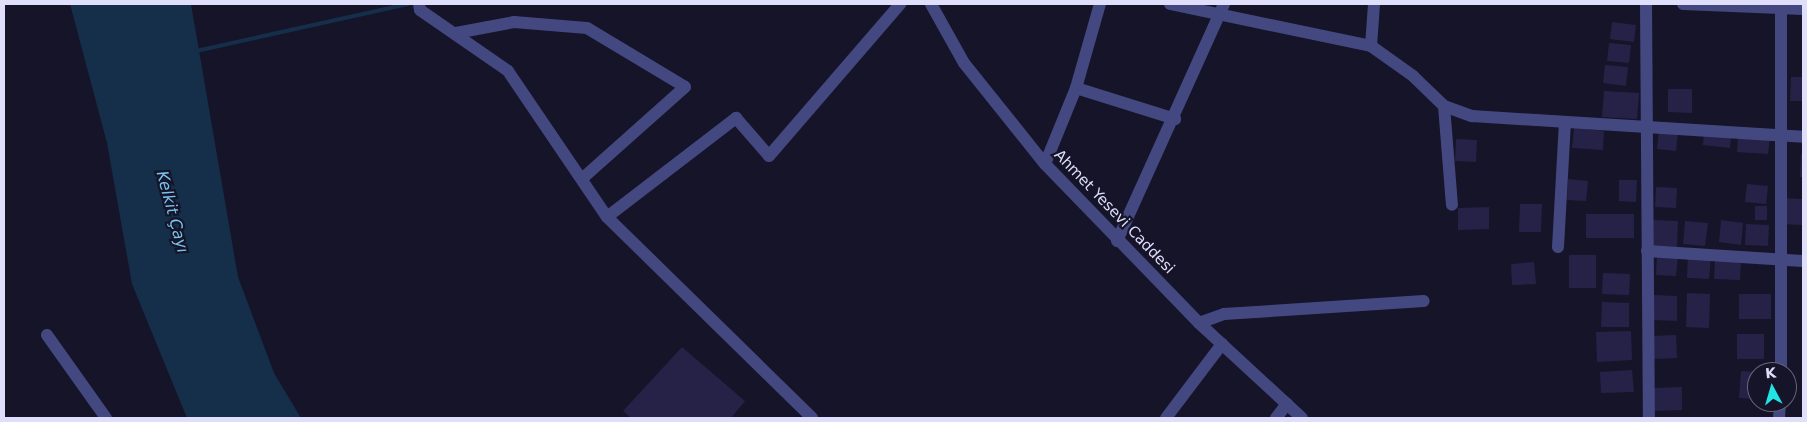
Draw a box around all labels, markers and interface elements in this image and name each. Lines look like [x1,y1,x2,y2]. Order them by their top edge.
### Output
street label: Ahmet Yesevi Caddesi [1050,146,1178,278]
water label: Kelkit Çayı [152,169,192,255]
north arrow [1747,362,1797,412]
text: K [1764,365,1777,382]

